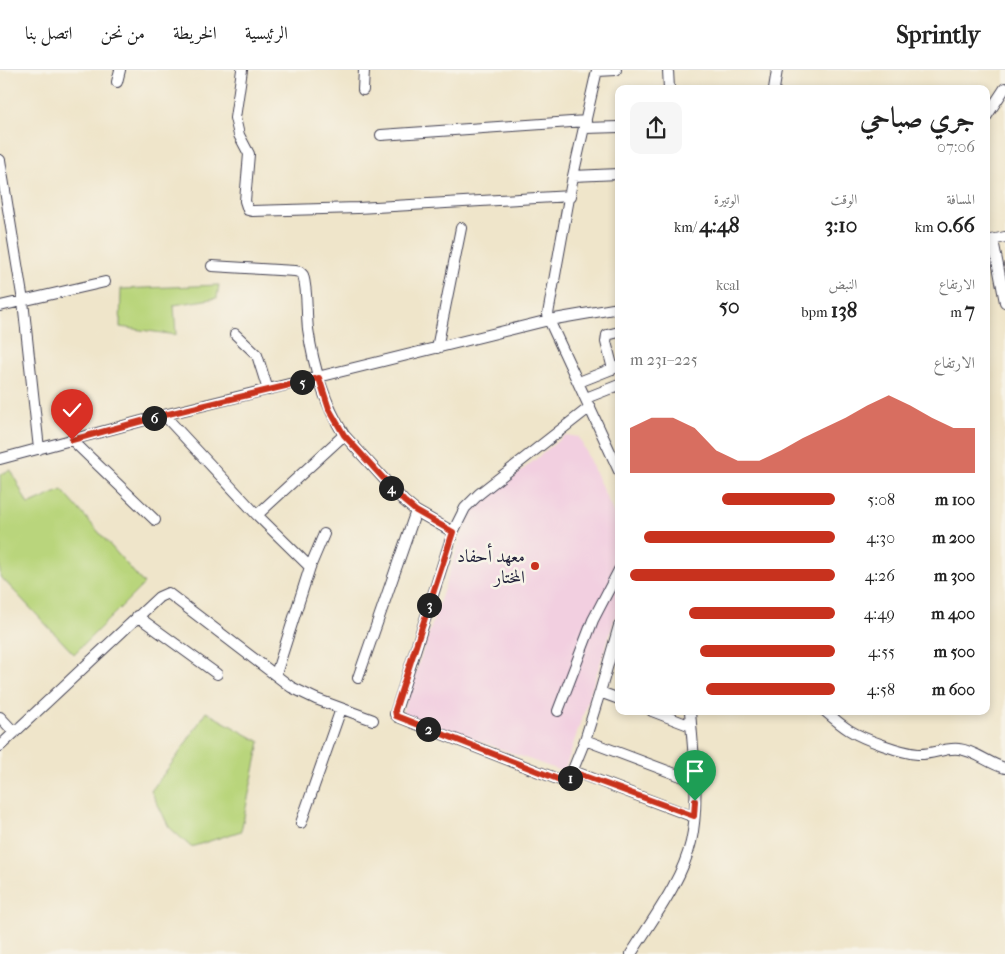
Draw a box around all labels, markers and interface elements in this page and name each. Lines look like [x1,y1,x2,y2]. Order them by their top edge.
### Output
text: Sprintly [896,21,980,49]
text: اتصل بنا [25,23,72,44]
text: من نحن [100,23,145,44]
text: الخريطة [173,23,217,44]
text: الرئيسية [245,23,288,44]
text: جري صباحي [860,101,975,134]
button: share [630,102,682,154]
text: 07:06 [937,137,975,156]
text: الوتيرة [714,191,740,208]
text: الوقت [831,191,857,208]
text: المسافة [946,191,975,208]
text: 4:48 [699,213,740,237]
text: 3:10 [825,213,857,237]
text: 0.66 [937,213,975,237]
text: /km [674,219,699,236]
text: km [915,219,937,236]
text: النبض [828,276,857,293]
text: الارتفاع [939,276,975,293]
text: kcal [716,277,740,294]
text: 50 [719,294,740,318]
text: 138 [831,298,857,322]
text: 7 [965,298,975,322]
text: bpm [801,304,831,321]
text: m [950,304,965,321]
text: 225–231 m [630,350,698,369]
text: الارتفاع [933,353,975,372]
pin: 5 [290,370,314,394]
text: 5 [299,374,306,391]
pin [51,389,93,440]
icon: check [58,396,86,424]
pin: 6 [142,406,166,430]
text: 6 [151,410,158,427]
pin: 4 [378,476,404,500]
text: 4 [387,480,396,497]
text: 5:08 [867,490,895,509]
text: 100 m [935,490,975,509]
text: 4:30 [866,528,895,547]
text: 200 m [932,528,975,547]
place label: معهد أحفاد المختار [457,543,525,588]
marker: معهد أحفاد المختار [529,560,541,572]
text: 4:26 [865,566,895,585]
text: 300 m [934,566,975,585]
pin: 3 [416,592,442,618]
text: 3 [427,597,432,614]
text: 4:49 [864,604,895,623]
text: 400 m [931,604,975,623]
text: 4:55 [868,642,895,661]
text: 500 m [934,642,975,661]
text: 4:58 [867,680,895,699]
text: 600 m [932,680,975,699]
pin: 2 [416,716,440,742]
text: 2 [425,721,432,738]
pin [674,750,716,801]
icon: arrive [681,757,709,785]
pin: 1 [558,766,582,790]
text: 1 [568,770,573,787]

